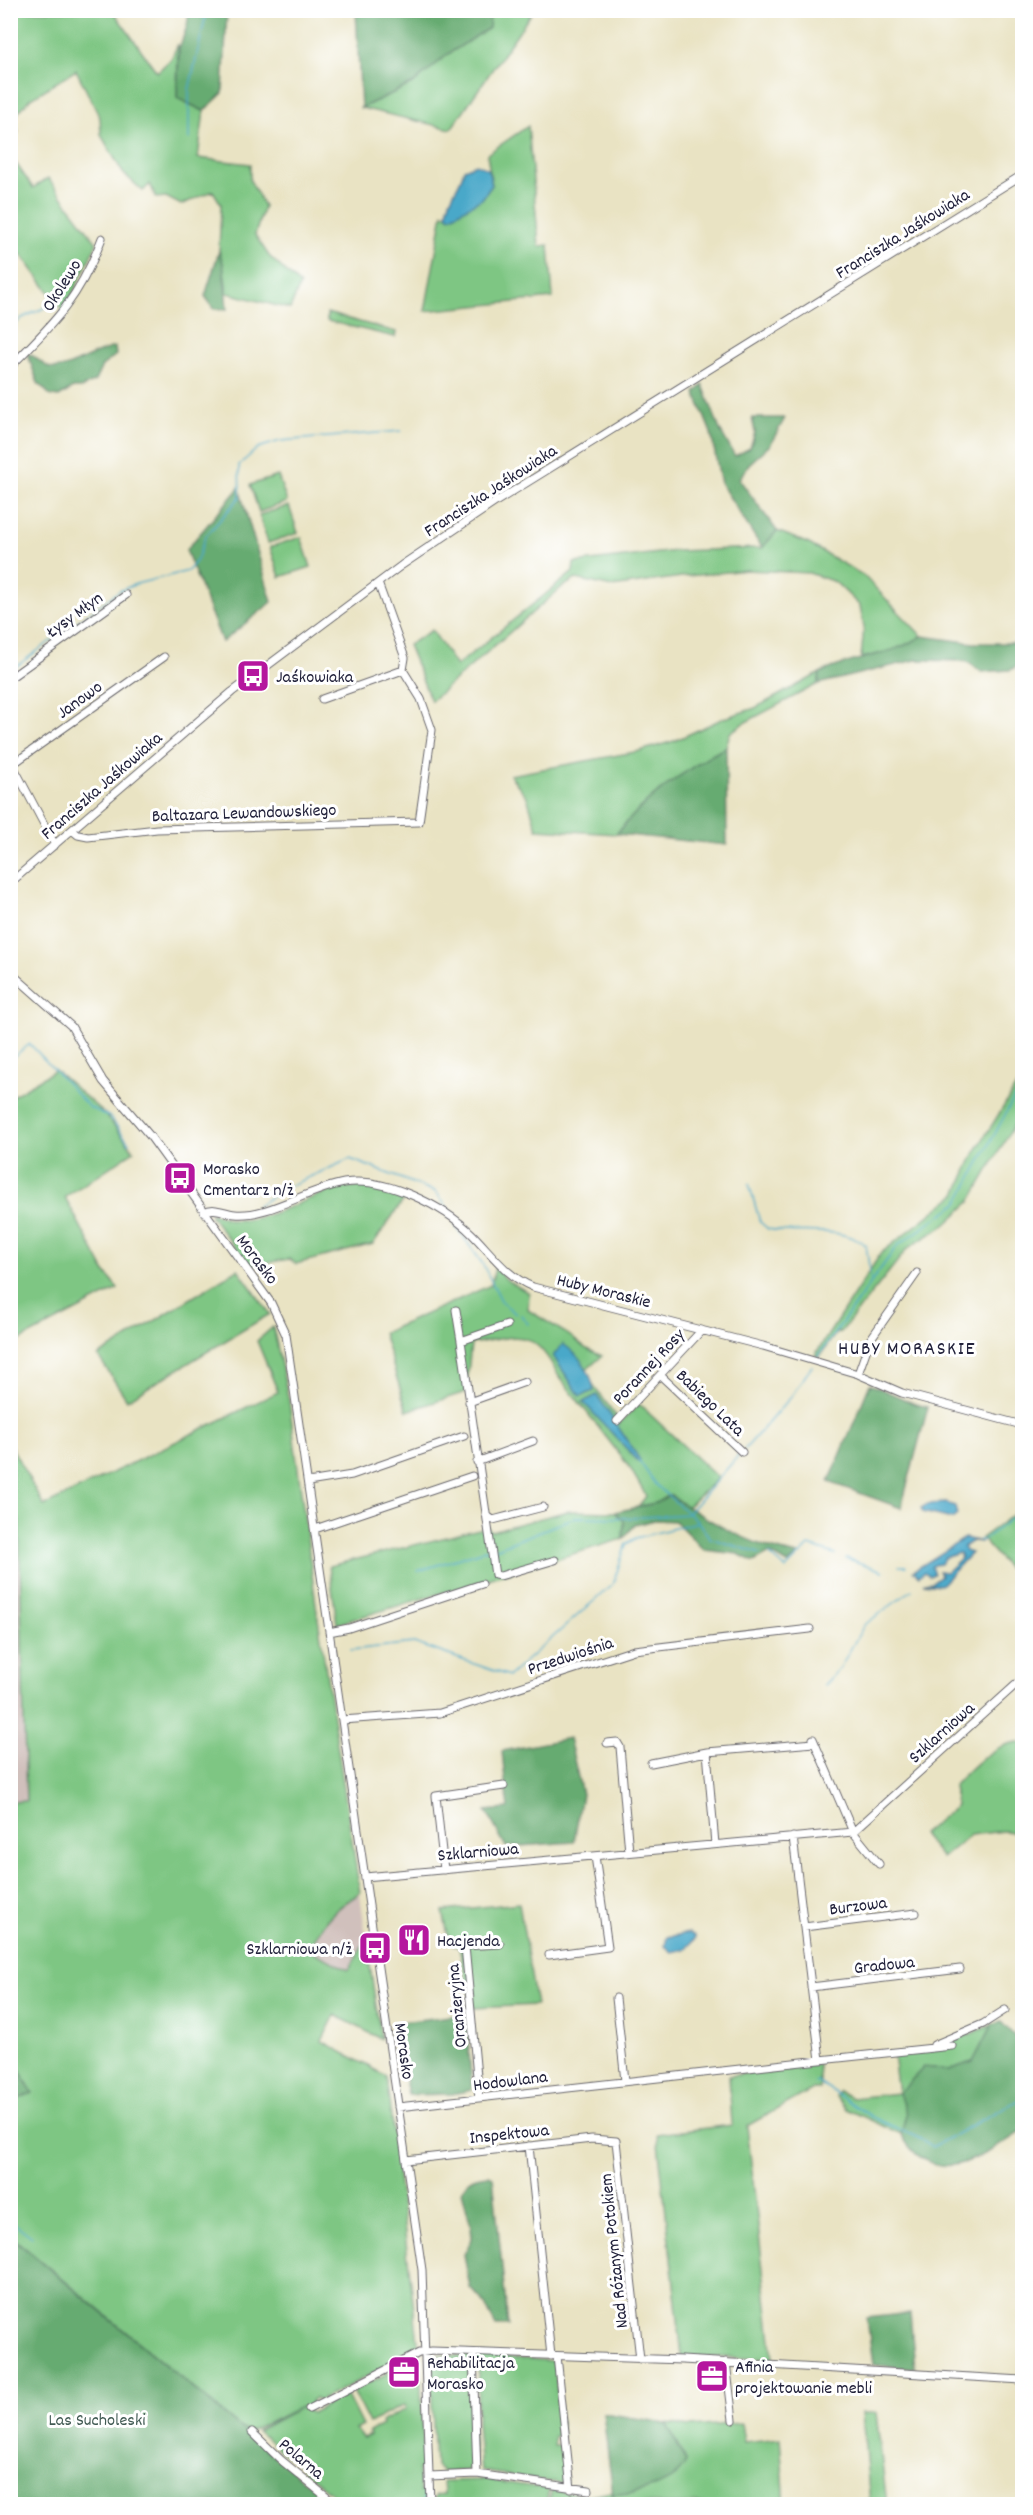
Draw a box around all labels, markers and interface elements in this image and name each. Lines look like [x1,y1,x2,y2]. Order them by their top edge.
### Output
street label: Franciszka Jaśkowiaka [832,184,976,286]
street label: Okolewo [37,255,89,317]
street label: Franciszka Jaśkowiaka [420,439,563,544]
street label: Łysy Młyn [41,587,109,646]
bus stop icon: Jaśkowiaka [235,658,271,694]
place label: Jaśkowiaka [276,666,354,691]
street label: Janowo [53,676,108,726]
street label: Franciszka Jaśkowiaka [36,727,169,847]
street label: Baltazara Lewandowskiego [151,799,337,830]
place label: Morasko Cmentarz n/ż [203,1158,294,1204]
bus stop icon: Morasko Cmentarz n/ż [162,1160,198,1196]
street label: Morasko [229,1230,283,1291]
street label: Huby Moraskie [554,1269,653,1316]
street label: Porannej Rosy [608,1323,692,1411]
district label: HUBY MORASKIE [838,1336,976,1364]
street label: Babiego Lata [669,1365,750,1443]
street label: Przedwiośnia [525,1632,617,1683]
street label: Szklarniowa [904,1697,982,1770]
street label: Szklarniowa [437,1837,520,1869]
street label: Burzowa [828,1891,889,1923]
restaurant icon: Hacjenda [396,1922,432,1958]
bus stop icon: Szklarniowa n/ż [357,1930,393,1966]
place label: Hacjenda [437,1930,500,1955]
place label: Szklarniowa n/ż [246,1938,352,1963]
street label: Gradowa [853,1951,916,1982]
street label: Oranżeryjna [442,1962,475,2049]
street label: Morasko [386,2022,419,2081]
street label: Hodowlana [472,2065,549,2099]
street label: Inspektowa [468,2119,551,2152]
street label: Nad Różanym Potokiem [595,2172,636,2330]
place label: Rehabilitacja Morasko [427,2352,515,2398]
office icon: Rehabilitacja Morasko [386,2354,422,2390]
place label: Afinia projektowanie mebli [735,2356,872,2402]
office icon: Afinia projektowanie mebli [694,2358,730,2394]
park label: Las Sucholeski [48,2409,146,2434]
street label: Polarna [272,2434,329,2487]

